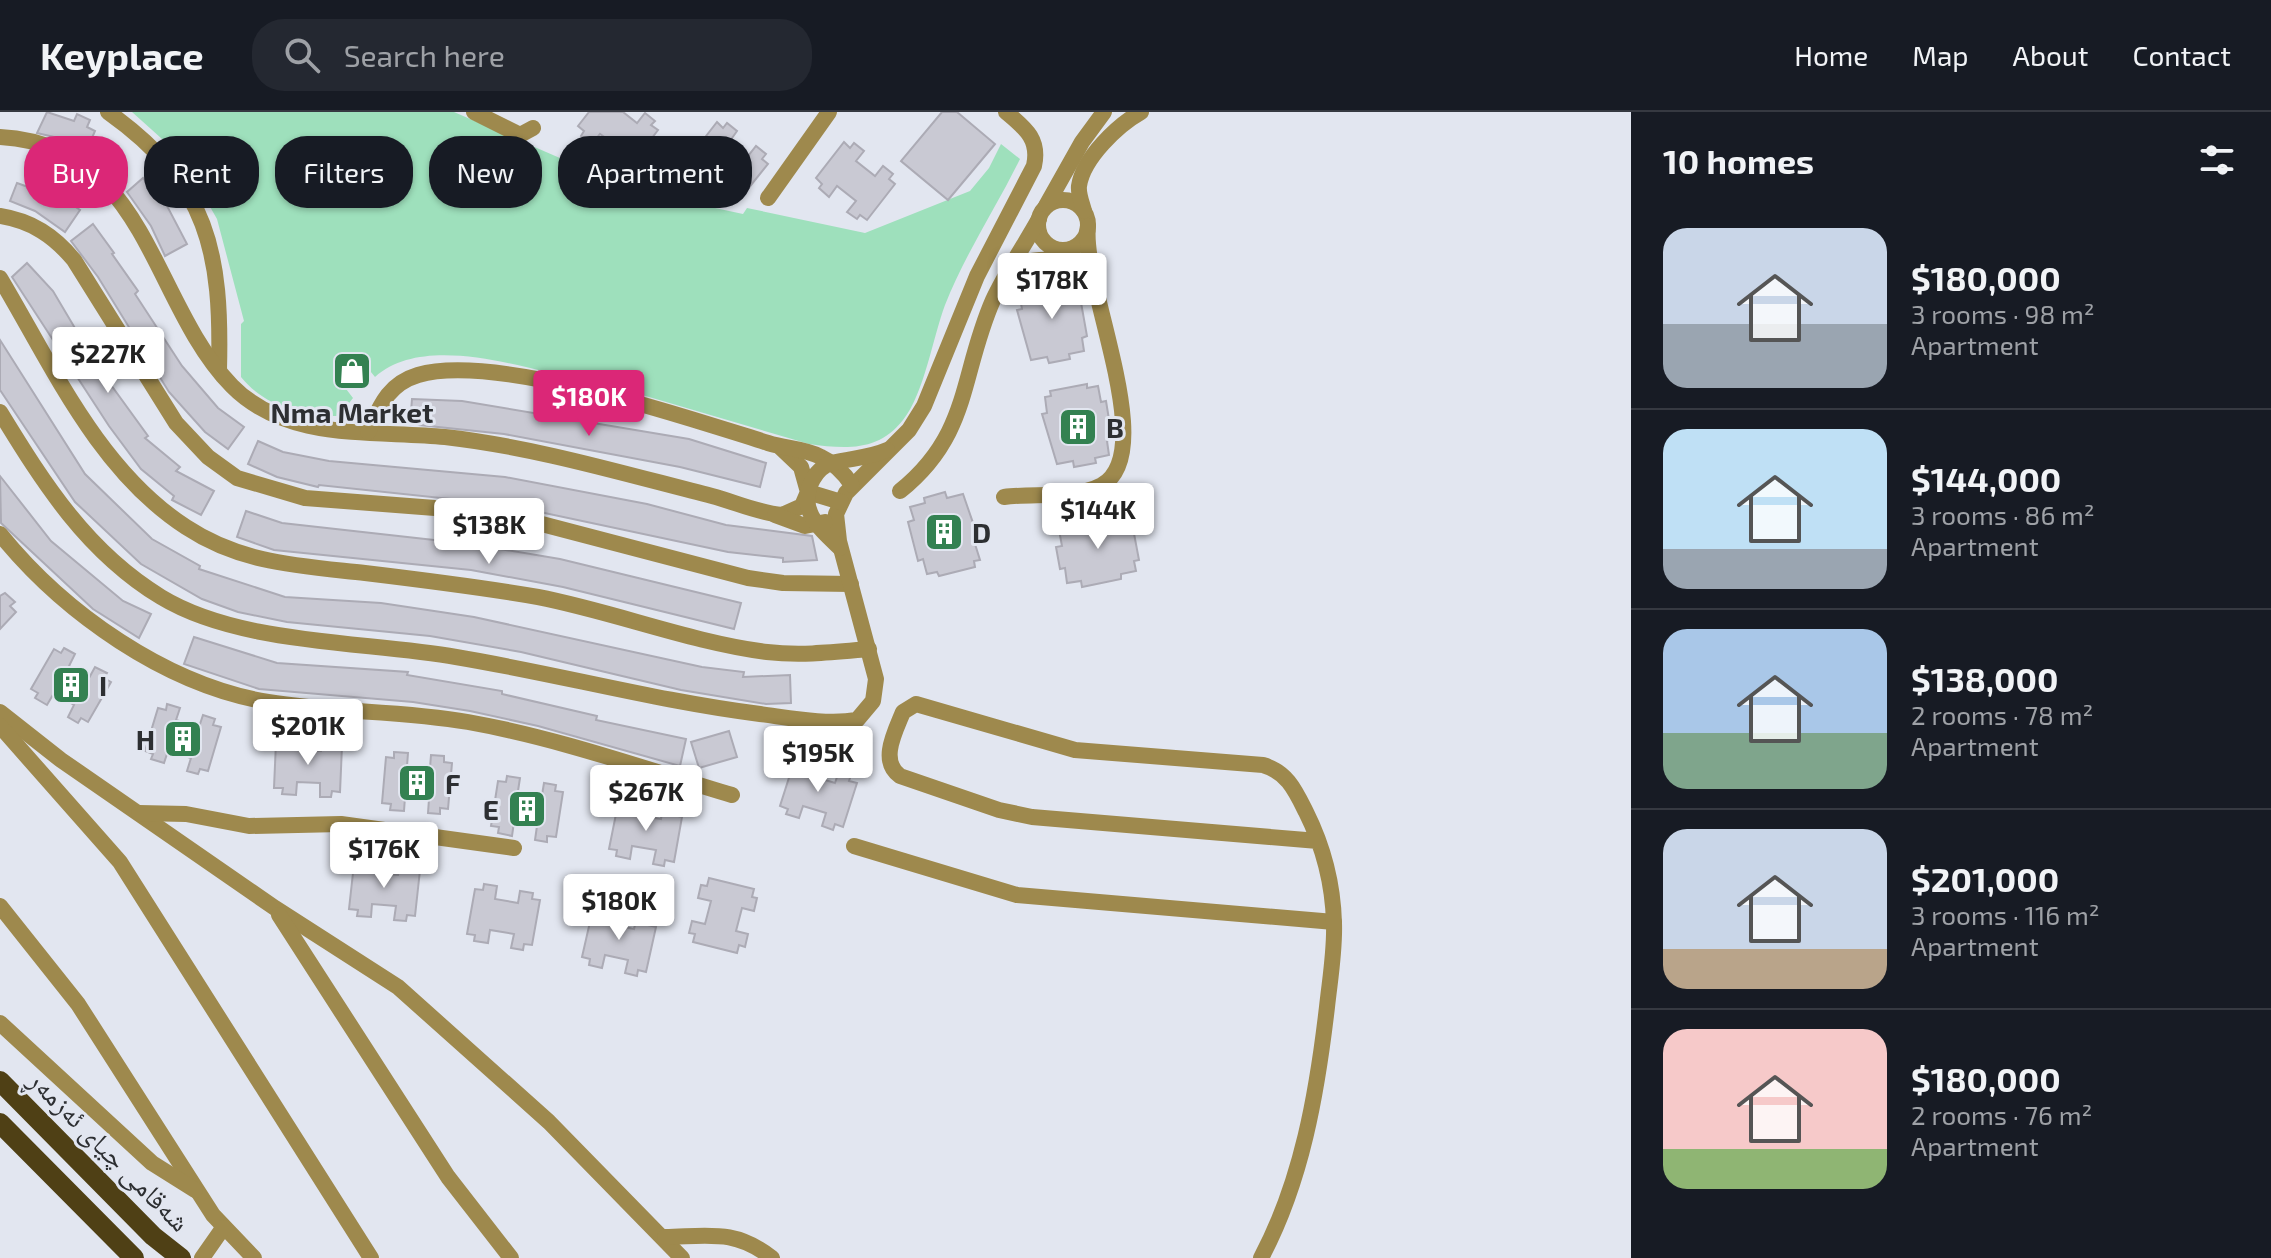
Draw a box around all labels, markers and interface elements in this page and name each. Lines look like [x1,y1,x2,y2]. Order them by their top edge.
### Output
search box [252,19,812,91]
text: Keyplace [40,32,204,78]
icon: search [280,33,324,77]
text: Search here [344,37,505,73]
text: Home [1794,38,1868,72]
text: Map [1912,38,1969,72]
text: About [2013,38,2088,72]
text: Contact [2132,38,2231,72]
chip: Buy [24,136,128,208]
chip: Rent [144,136,259,208]
chip: Filters [275,136,413,208]
chip: New [429,136,542,208]
chip: Apartment [558,136,752,208]
icon: filters [2195,138,2239,182]
text: 10 homes [1663,140,1814,181]
pin: $178K [996,253,1108,321]
text: $180,000 [1911,257,2061,298]
icon: home [1727,260,1823,356]
text: $178K [1016,263,1088,294]
text: 3 rooms · 98 m² [1911,298,2095,329]
pin: $227K [52,327,164,395]
text: Apartment [1911,329,2039,360]
text: $227K [70,337,146,368]
shop icon: Nma Market [331,350,373,392]
pin: $180K [533,370,645,438]
text: $180K [551,380,627,411]
place label: Nma Market [271,395,433,429]
building icon: B [1057,406,1099,448]
place label: B [1106,410,1124,444]
text: $144,000 [1911,458,2061,499]
icon: home [1727,461,1823,557]
pin: $144K [1042,483,1154,551]
text: $144K [1060,493,1136,524]
pin: $138K [433,498,545,566]
text: 3 rooms · 86 m² [1911,499,2095,530]
text: $138K [452,508,526,539]
building icon: D [923,511,965,553]
place label: D [972,515,991,549]
text: Apartment [1911,530,2039,561]
text: $138,000 [1911,658,2058,699]
icon: home [1727,661,1823,757]
building icon: I [50,664,92,706]
place label: I [99,668,107,702]
pin: $201K [252,699,364,767]
text: 2 rooms · 78 m² [1911,699,2093,730]
text: $201K [271,709,345,740]
building icon: H [162,718,204,760]
place label: H [136,722,155,756]
pin: $195K [762,726,874,794]
text: Apartment [1911,730,2039,761]
text: $195K [782,736,854,767]
building icon: F [396,762,438,804]
pin: $267K [590,765,702,833]
place label: F [445,766,461,800]
text: $267K [608,775,684,806]
building icon: E [506,788,548,830]
place label: E [483,792,499,826]
pin: $176K [328,822,440,890]
text: $176K [348,832,420,863]
text: $201,000 [1911,858,2059,899]
icon: home [1727,861,1823,957]
pin: $180K [563,874,675,942]
text: $180K [581,884,657,915]
text: 3 rooms · 116 m² [1911,899,2100,930]
text: Apartment [1911,930,2039,961]
text: $180,000 [1911,1058,2061,1099]
icon: home [1727,1061,1823,1157]
street label: شەقامی چیای ئەزمەڕ [17,1062,198,1242]
text: 2 rooms · 76 m² [1911,1099,2092,1130]
text: Apartment [1911,1130,2039,1161]

